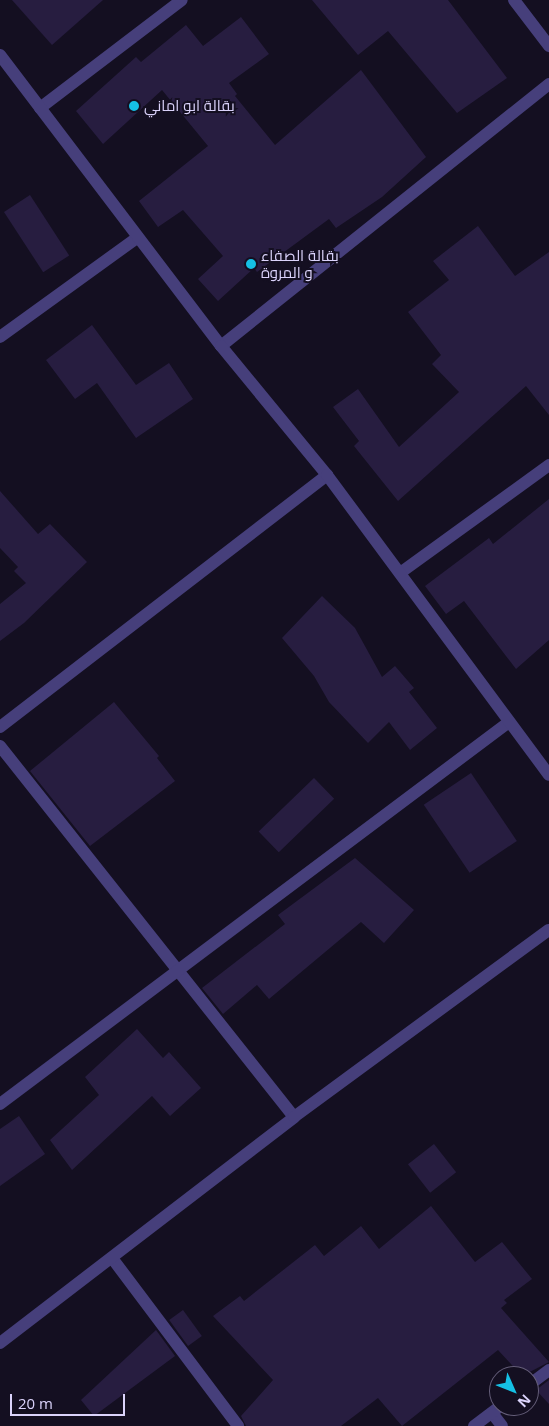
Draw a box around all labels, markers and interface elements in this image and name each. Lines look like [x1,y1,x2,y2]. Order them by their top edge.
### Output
place label: بقالة ابو اماني [144,97,235,115]
marker: بقالة ابو اماني [128,100,140,112]
place label: بقالة الصفاء و المروة [261,246,339,281]
marker: بقالة الصفاء و المروة [245,258,257,270]
north arrow [489,1366,539,1416]
scale bar [12,1384,128,1416]
text: N [514,1390,535,1412]
text: 20 m [18,1393,53,1413]

